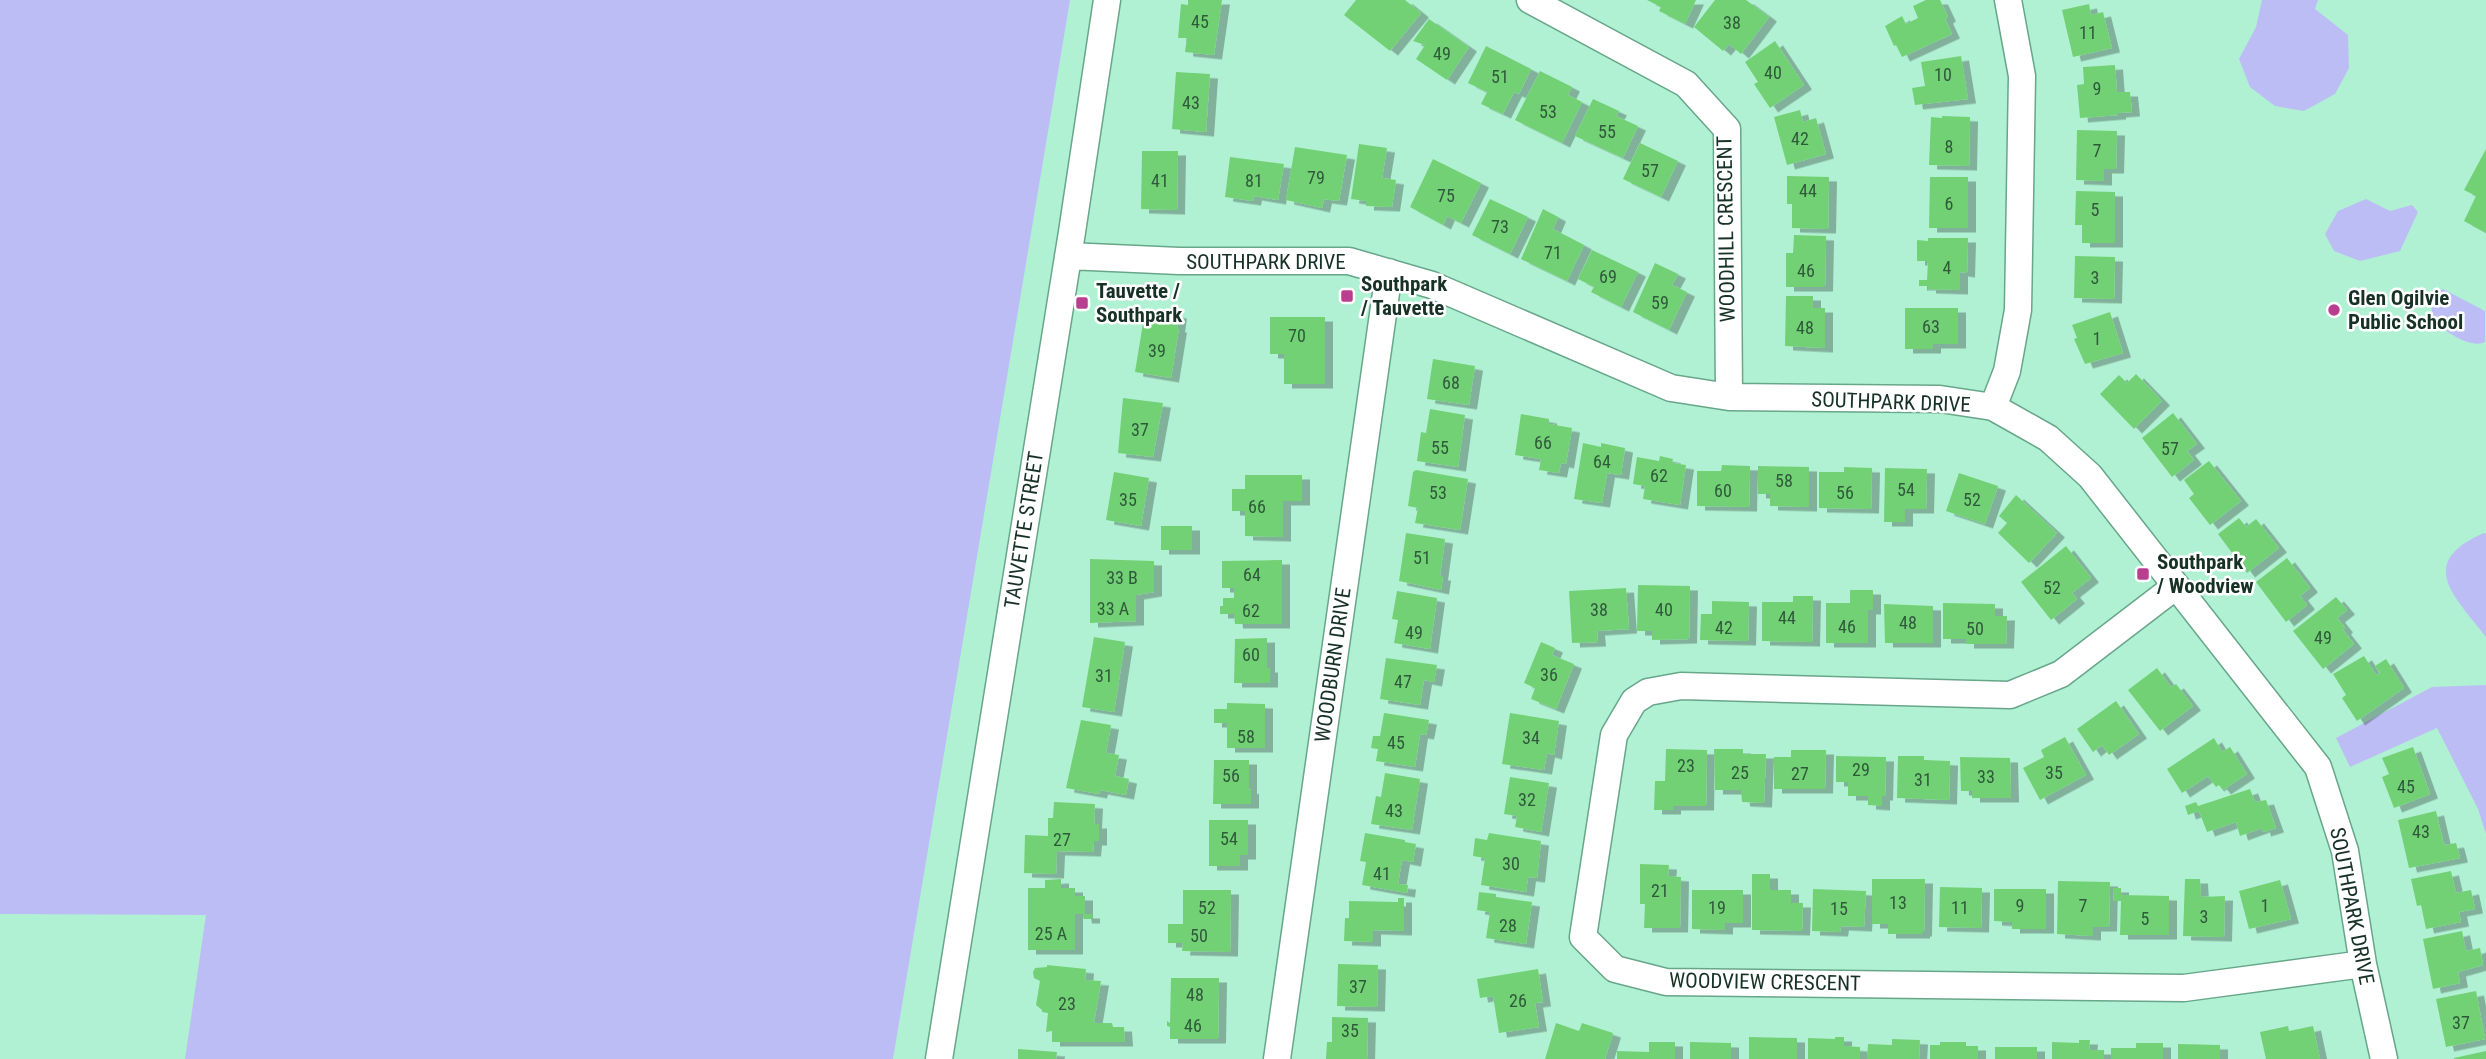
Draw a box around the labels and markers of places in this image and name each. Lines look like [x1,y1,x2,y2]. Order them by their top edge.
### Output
place label: Southpark / Tauvette [1360,272,1448,320]
place label: Tauvette / Southpark [1096,279,1183,327]
place label: Glen Ogilvie Public School [2348,286,2463,334]
marker: Southpark / Tauvette [1339,288,1355,304]
marker: Tauvette / Southpark [1074,295,1090,311]
marker: Glen Ogilvie Public School [2326,302,2342,318]
place label: Southpark / Woodview [2156,550,2254,598]
marker: Southpark / Woodview [2135,566,2151,582]

